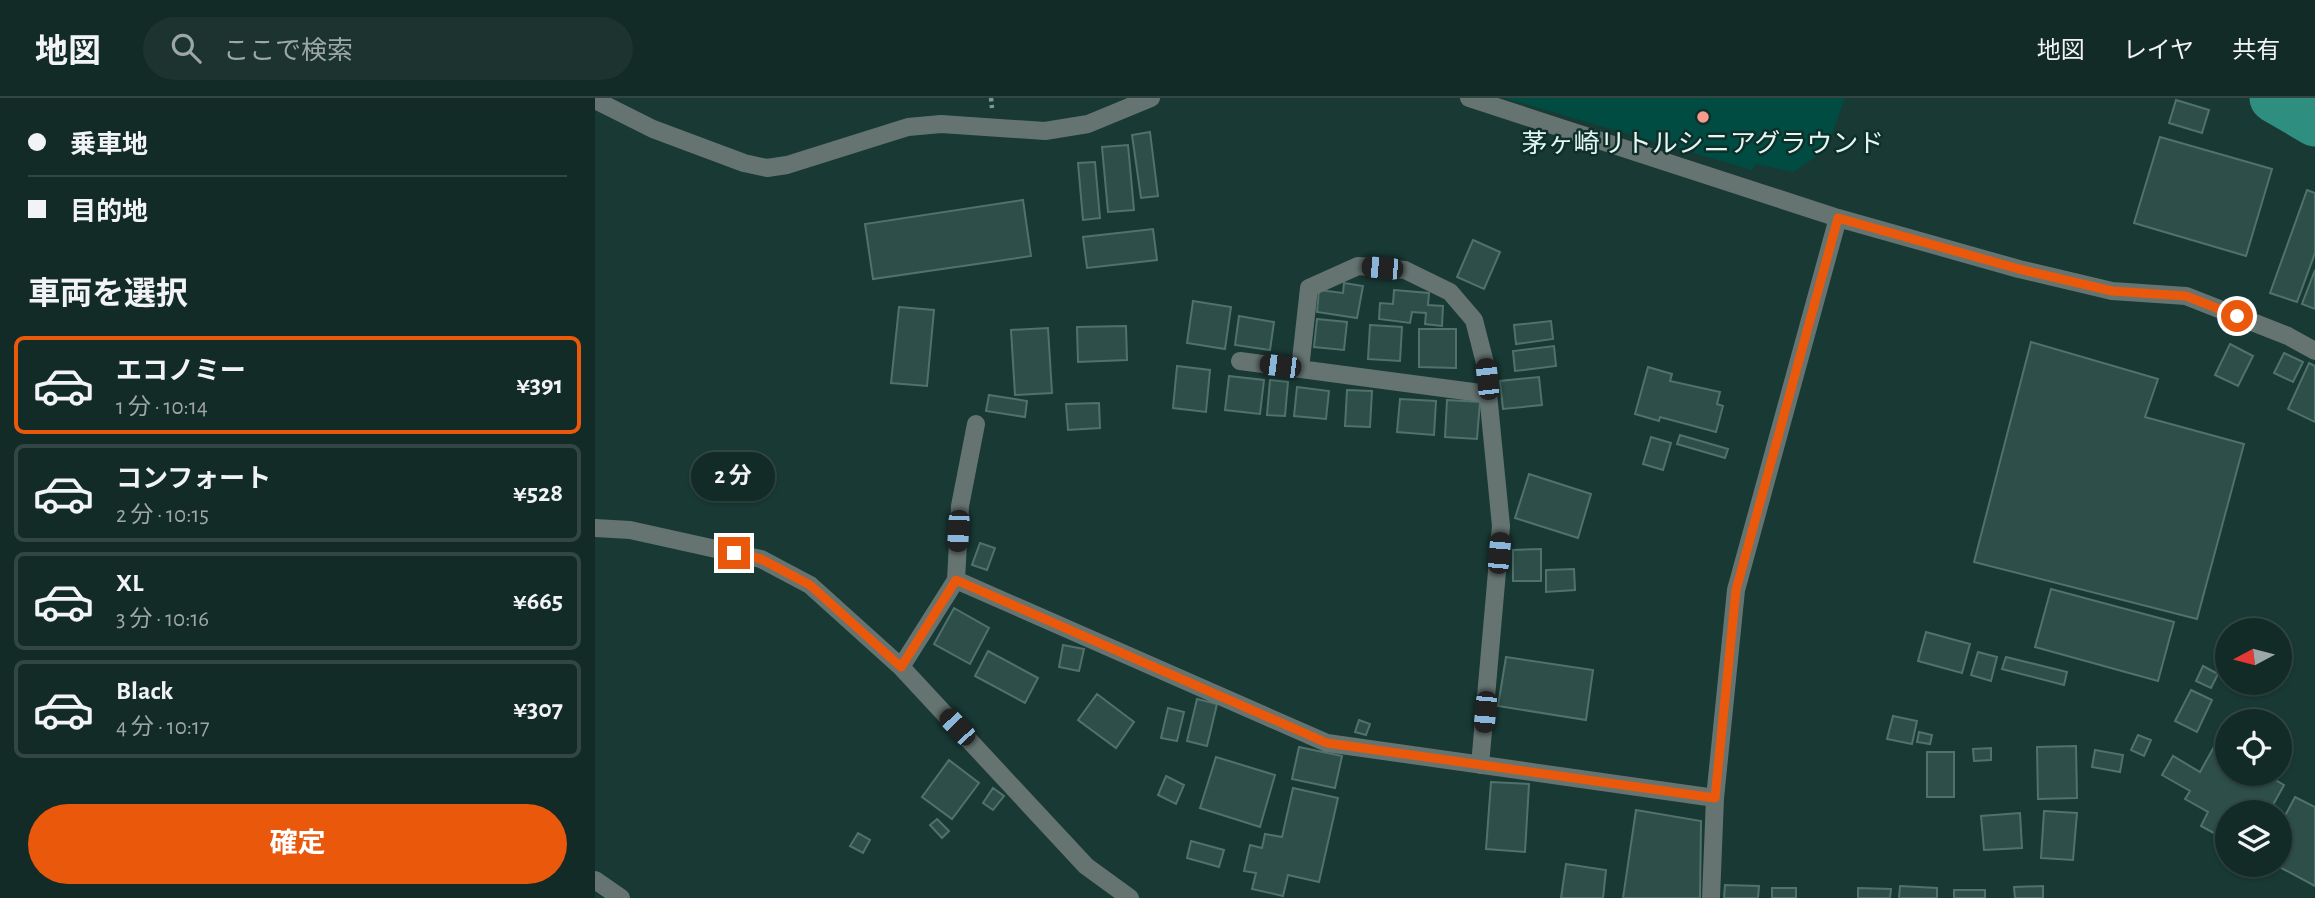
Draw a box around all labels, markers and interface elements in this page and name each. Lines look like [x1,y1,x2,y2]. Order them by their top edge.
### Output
search box [143,17,633,80]
icon: search [167,29,205,67]
text: 地図 [35,36,101,69]
text: ここで検索 [223,38,353,64]
text: 地図 [2037,39,2085,63]
text: レイヤ [2123,39,2194,63]
text: 共有 [2232,39,2280,63]
marker: 茅ヶ崎リトルシニアグラウンド [1695,109,1711,125]
place label: 茅ヶ崎リトルシニアグラウンド [1522,129,1884,157]
text: 乗車地 [70,132,148,158]
text: 目的地 [70,199,148,225]
car [1361,256,1404,280]
text: 車両を選択 [28,278,188,310]
route start [2221,300,2253,332]
car [1258,353,1303,379]
icon: car [32,354,95,417]
car [1475,357,1500,401]
text: エコノミー [116,358,246,384]
text: ¥391 [516,372,563,398]
text: 1 分 · 10:14 [116,396,208,419]
callout: 2 分 [692,452,776,500]
icon: car [32,462,95,525]
text: 2 分 [714,465,752,488]
text: コンフォート [116,466,271,492]
text: ¥528 [513,480,563,506]
text: 2 分 · 10:15 [116,504,209,527]
car [947,509,970,553]
car [1487,531,1512,575]
route end [718,537,750,569]
icon: car [32,570,95,633]
text: XL [116,570,143,596]
text: ¥665 [513,588,563,614]
text: 3 分 · 10:16 [116,608,209,631]
north arrow [2215,618,2293,695]
map controls [2215,618,2292,877]
icon: car [32,678,95,741]
text: Black [116,678,173,704]
car [1473,690,1498,734]
text: ¥307 [513,696,563,722]
car [935,704,980,750]
button: locate [2215,709,2292,786]
text: 4 分 · 10:17 [116,716,210,739]
button: layers [2215,800,2292,877]
button: 確定 [28,804,567,884]

